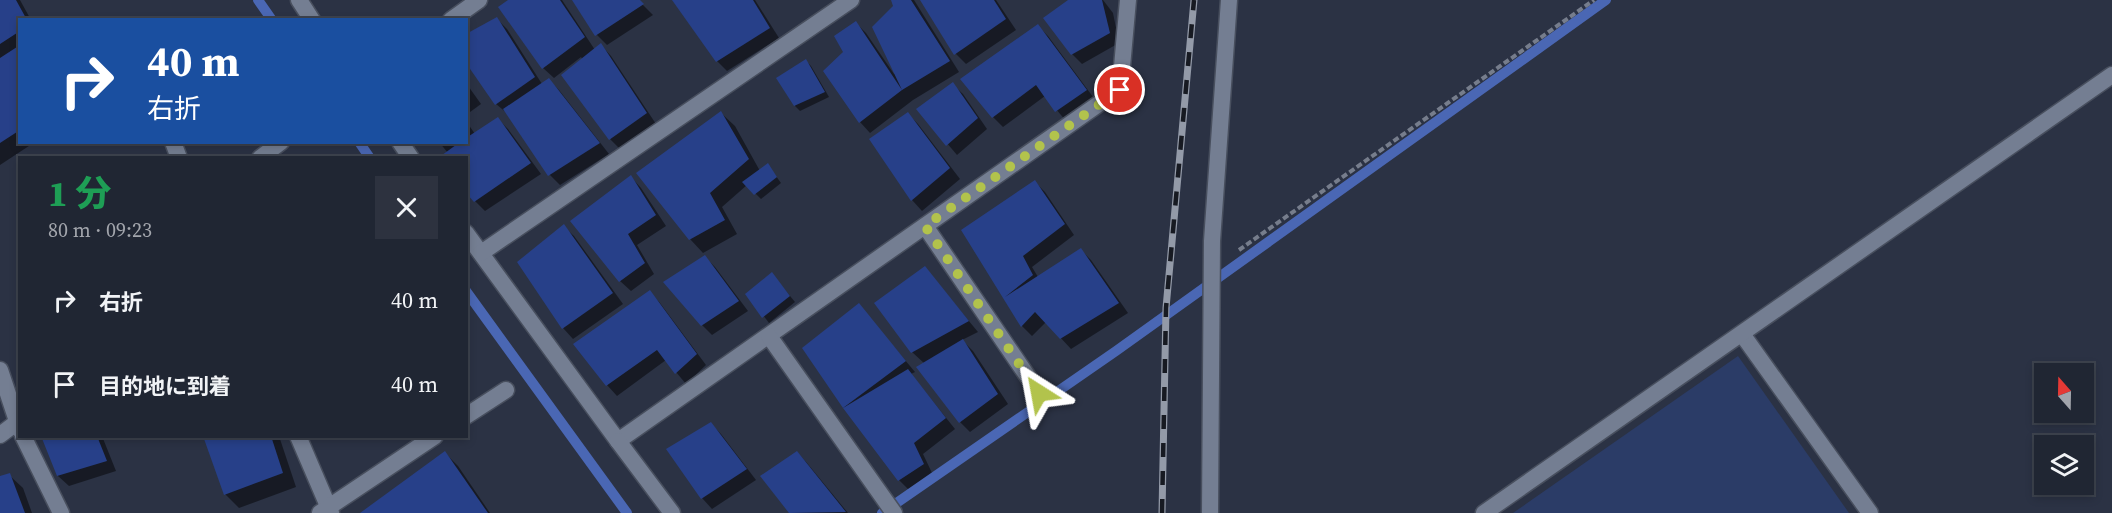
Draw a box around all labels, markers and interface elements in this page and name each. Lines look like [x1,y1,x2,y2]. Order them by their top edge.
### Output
text: 40 m [147,32,240,90]
icon: right [48,42,126,120]
pin [1094,64,1145,115]
icon: arrive [1103,73,1136,106]
text: 右折 [147,90,201,127]
text: 1 分 [48,169,111,218]
button: close [375,176,438,239]
text: 80 m · 09:23 [48,216,152,244]
icon: right [48,284,81,317]
text: 40 m [391,285,438,315]
text: 右折 [99,287,143,317]
position arrow [1007,361,1071,425]
north arrow [2034,363,2094,423]
map controls [2034,363,2094,495]
icon: arrive [48,368,81,401]
text: 40 m [391,369,438,399]
text: 目的地に到着 [99,371,231,401]
button: layers [2034,435,2094,495]

